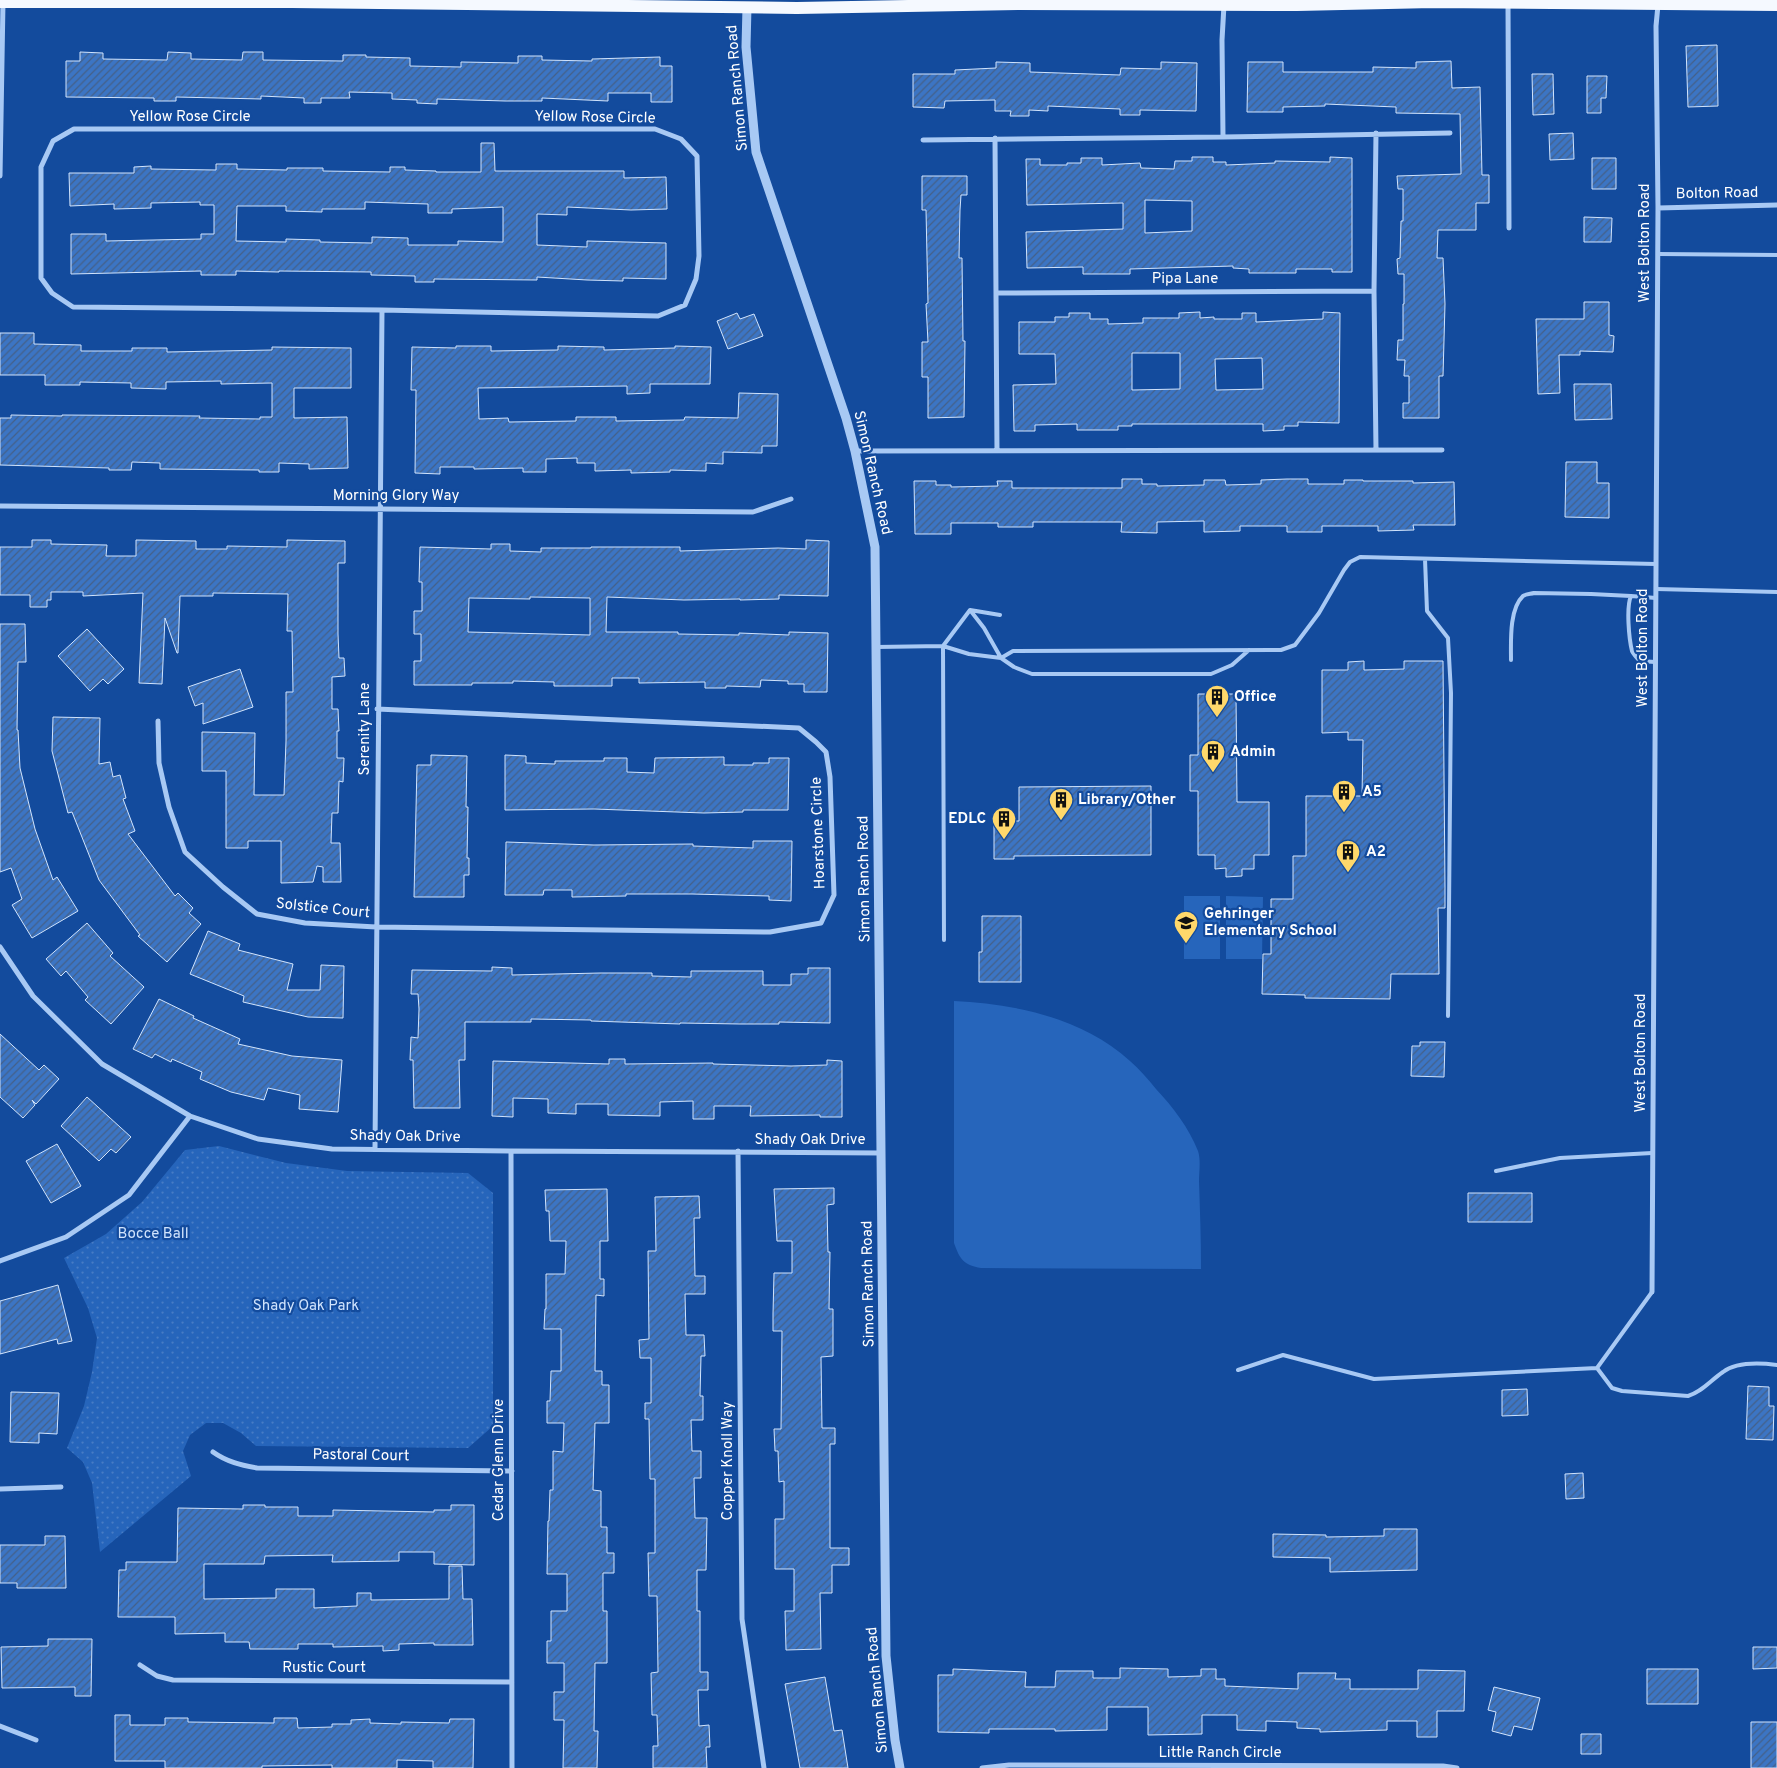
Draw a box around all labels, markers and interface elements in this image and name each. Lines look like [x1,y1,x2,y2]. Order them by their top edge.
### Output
street label: Simon Ranch Road [723,24,753,152]
street label: Yellow Rose Circle [534,107,656,129]
street label: Yellow Rose Circle [129,108,251,127]
street label: West Bolton Road [1636,183,1655,303]
street label: Bolton Road [1675,184,1759,204]
street label: Pipa Lane [1152,270,1218,289]
street label: Simon Ranch Road [848,409,896,537]
street label: Morning Glory Way [333,487,459,506]
street label: West Bolton Road [1634,588,1653,708]
street label: Serenity Lane [356,683,375,775]
building icon: Office [1204,684,1230,718]
place label: Office [1234,688,1277,707]
building icon: Admin [1200,739,1226,773]
place label: Admin [1230,743,1276,762]
street label: Hoarstone Circle [808,777,830,889]
building icon: A5 [1331,779,1357,813]
place label: A5 [1362,783,1382,802]
building icon: Library/Other [1048,787,1074,821]
place label: Library/Other [1078,791,1177,810]
building icon: EDLC [991,806,1017,840]
place label: EDLC [948,810,986,829]
street label: Simon Ranch Road [854,815,876,943]
building icon: A2 [1335,839,1361,873]
place label: A2 [1366,843,1386,862]
street label: Solstice Court [275,895,371,923]
place label: Gehringer Elementary School [1204,905,1337,941]
school or university icon: Gehringer Elementary School [1173,910,1199,944]
street label: West Bolton Road [1632,993,1651,1113]
street label: Shady Oak Drive [349,1127,461,1147]
street label: Shady Oak Drive [754,1131,866,1150]
street label: Simon Ranch Road [858,1220,880,1348]
park label: Bocce Ball [117,1225,189,1244]
park label: Shady Oak Park [253,1297,359,1316]
street label: Cedar Glenn Drive [490,1399,509,1521]
street label: Copper Knoll Way [719,1402,738,1520]
street label: Pastoral Court [312,1446,410,1466]
street label: Simon Ranch Road [863,1626,893,1754]
street label: Rustic Court [282,1659,366,1678]
street label: Little Ranch Circle [1158,1744,1282,1763]

